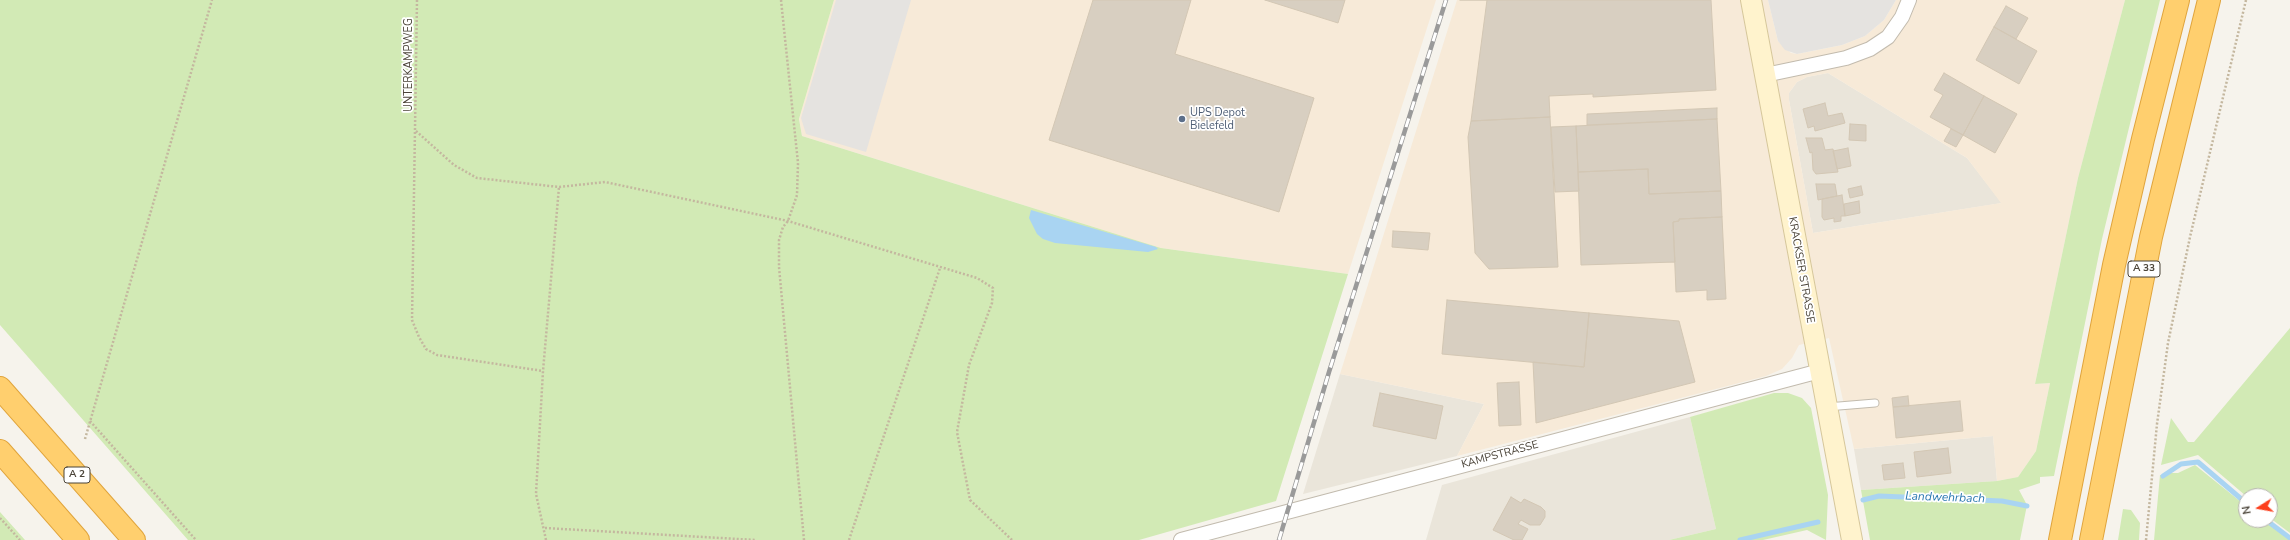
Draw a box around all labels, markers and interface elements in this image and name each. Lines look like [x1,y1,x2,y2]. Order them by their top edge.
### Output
street label: UNTERKAMPWEG [402,18,416,112]
place label: UPS Depot Bielefeld [1190,106,1245,132]
marker: UPS Depot Bielefeld [1177,114,1187,124]
street label: KRACKSER STRASSE [1785,216,1817,324]
road number: A 33 [2128,261,2160,277]
street label: KAMPSTRASSE [1460,438,1540,472]
road number: A 2 [64,467,90,483]
north arrow [2238,488,2278,528]
water label: Landwehrbach [1905,489,1985,507]
text: N [2239,505,2255,516]

